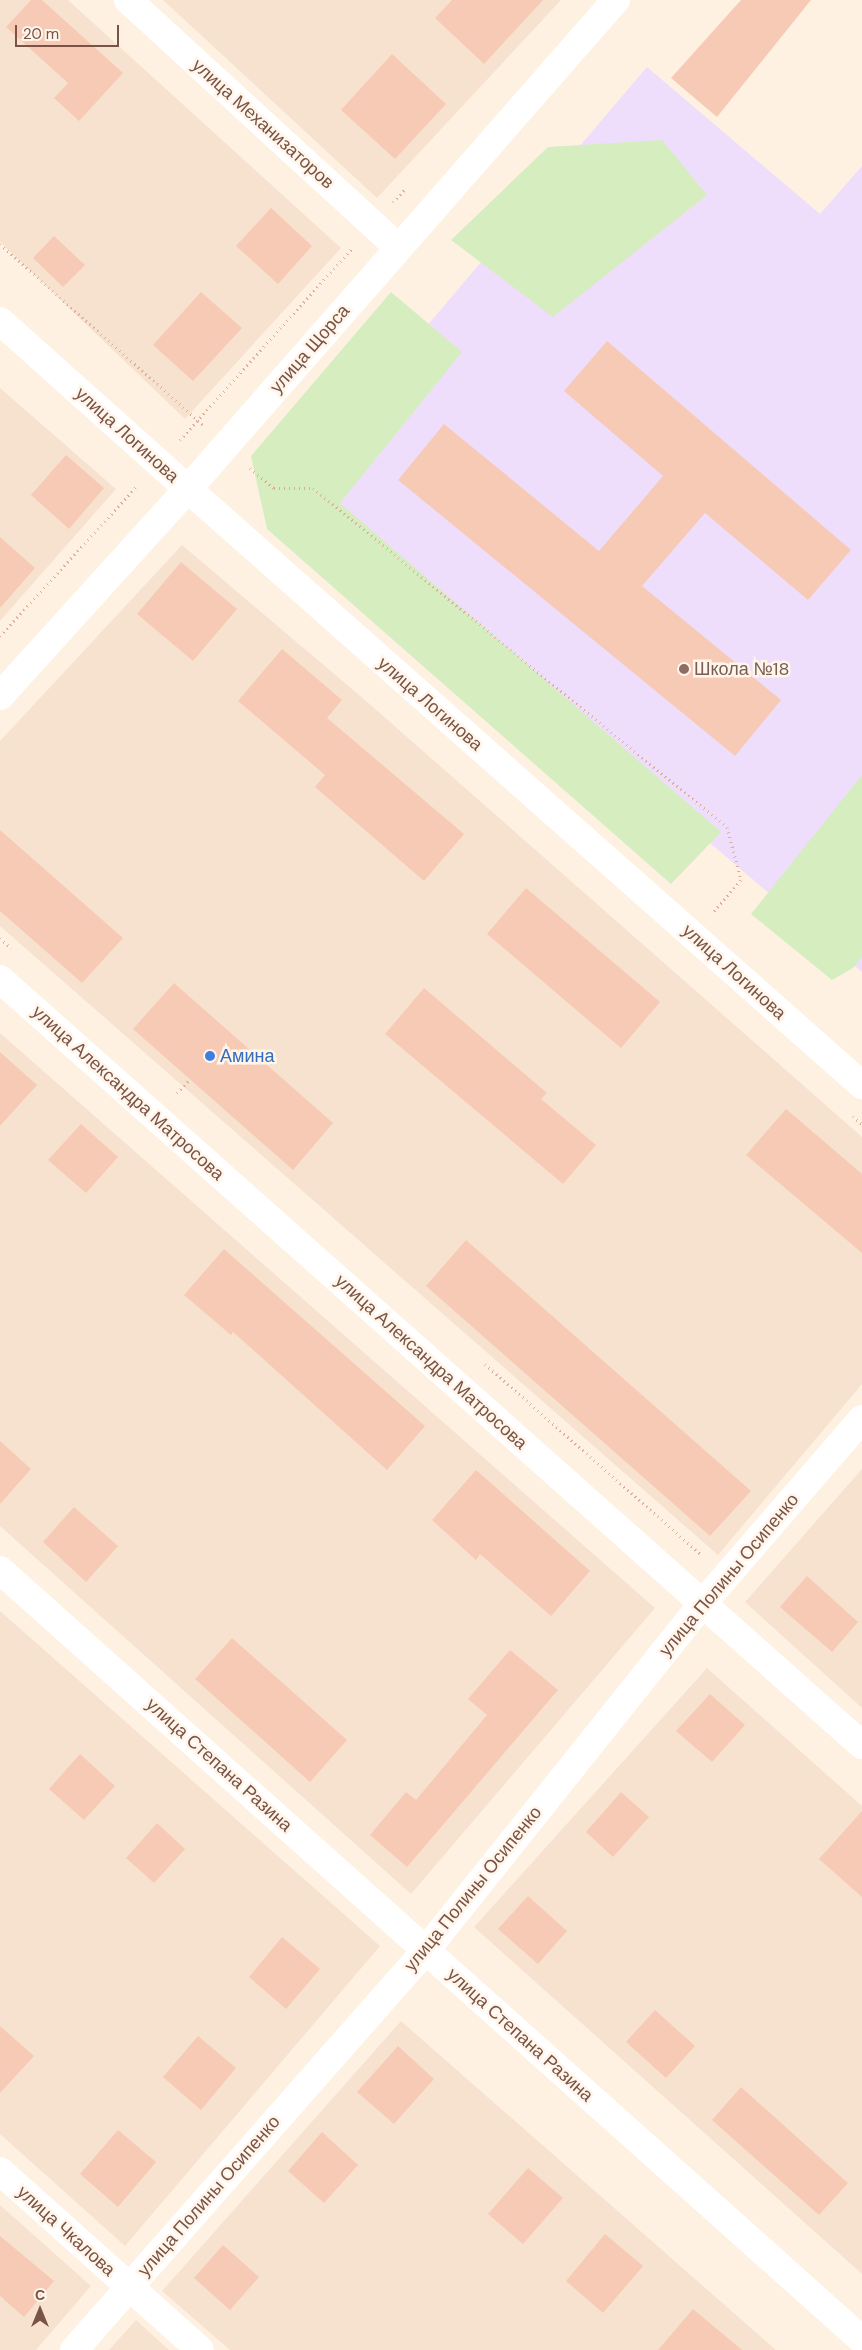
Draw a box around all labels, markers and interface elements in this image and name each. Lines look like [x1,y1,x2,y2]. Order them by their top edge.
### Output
scale bar [18,15,121,47]
text: 20 m [23,24,59,44]
street label: улица Механизаторов [188,55,338,193]
street label: улица Щорса [266,300,354,398]
street label: улица Логинова [71,383,183,487]
street label: улица Логинова [373,653,487,755]
place label: Школа №18 [694,658,789,680]
marker: Школа №18 [678,663,690,675]
street label: улица Логинова [678,920,790,1024]
street label: улица Александра Матросова [28,1001,228,1185]
place label: Амина [220,1045,274,1067]
marker: Амина [204,1050,216,1062]
street label: улица Александра Матросова [331,1270,531,1454]
street label: улица Полины Осипенко [655,1489,803,1661]
street label: улица Степана Разина [141,1694,297,1836]
street label: улица Полины Осипенко [400,1802,546,1976]
street label: улица Степана Разина [442,1964,598,2106]
street label: улица Полины Осипенко [133,2111,285,2281]
street label: улица Чкалова [12,2181,120,2281]
north arrow [15,2285,65,2335]
text: С [35,2286,45,2304]

